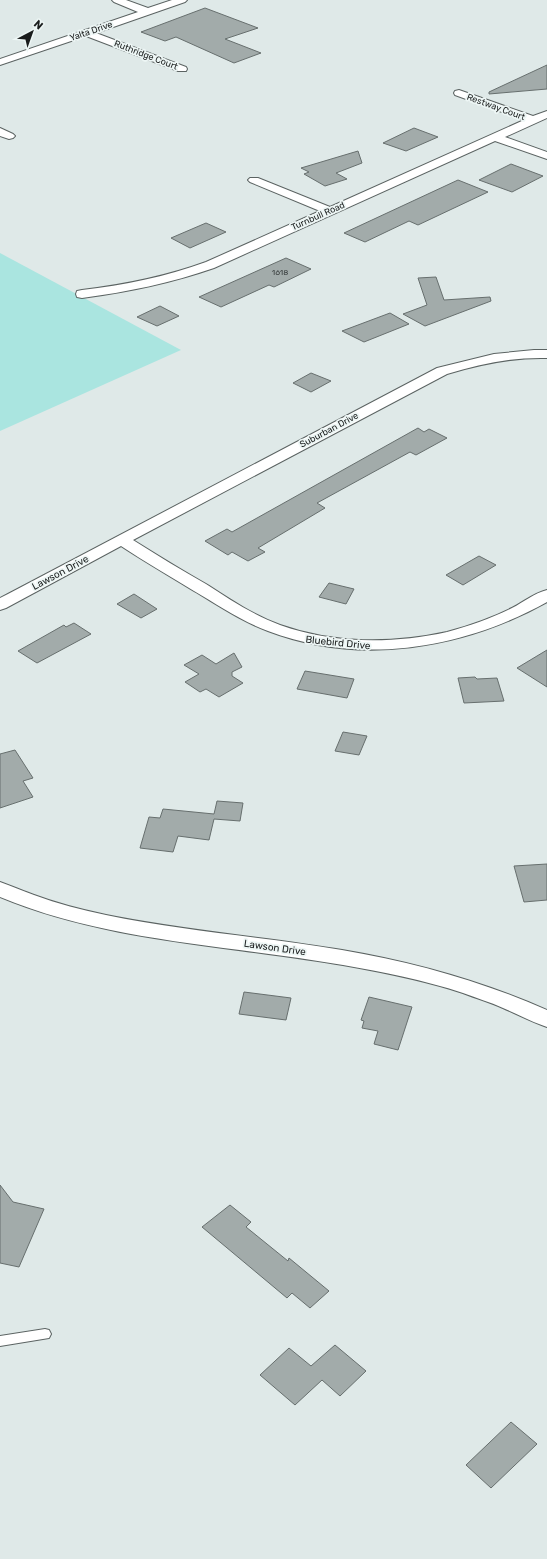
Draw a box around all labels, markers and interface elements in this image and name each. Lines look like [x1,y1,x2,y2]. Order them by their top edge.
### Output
north arrow [12,12,52,52]
text: N [31,17,46,32]
street label: Yalta Drive [68,19,114,43]
street label: Ruthridge Court [113,38,180,72]
street label: Restway Court [465,92,527,122]
street label: Turnbull Road [290,200,346,232]
house number: 1618 [272,268,288,277]
street label: Suburban Drive [298,410,360,450]
street label: Lawson Drive [30,553,91,593]
street label: Bluebird Drive [305,634,371,652]
street label: Lawson Drive [243,938,307,958]

